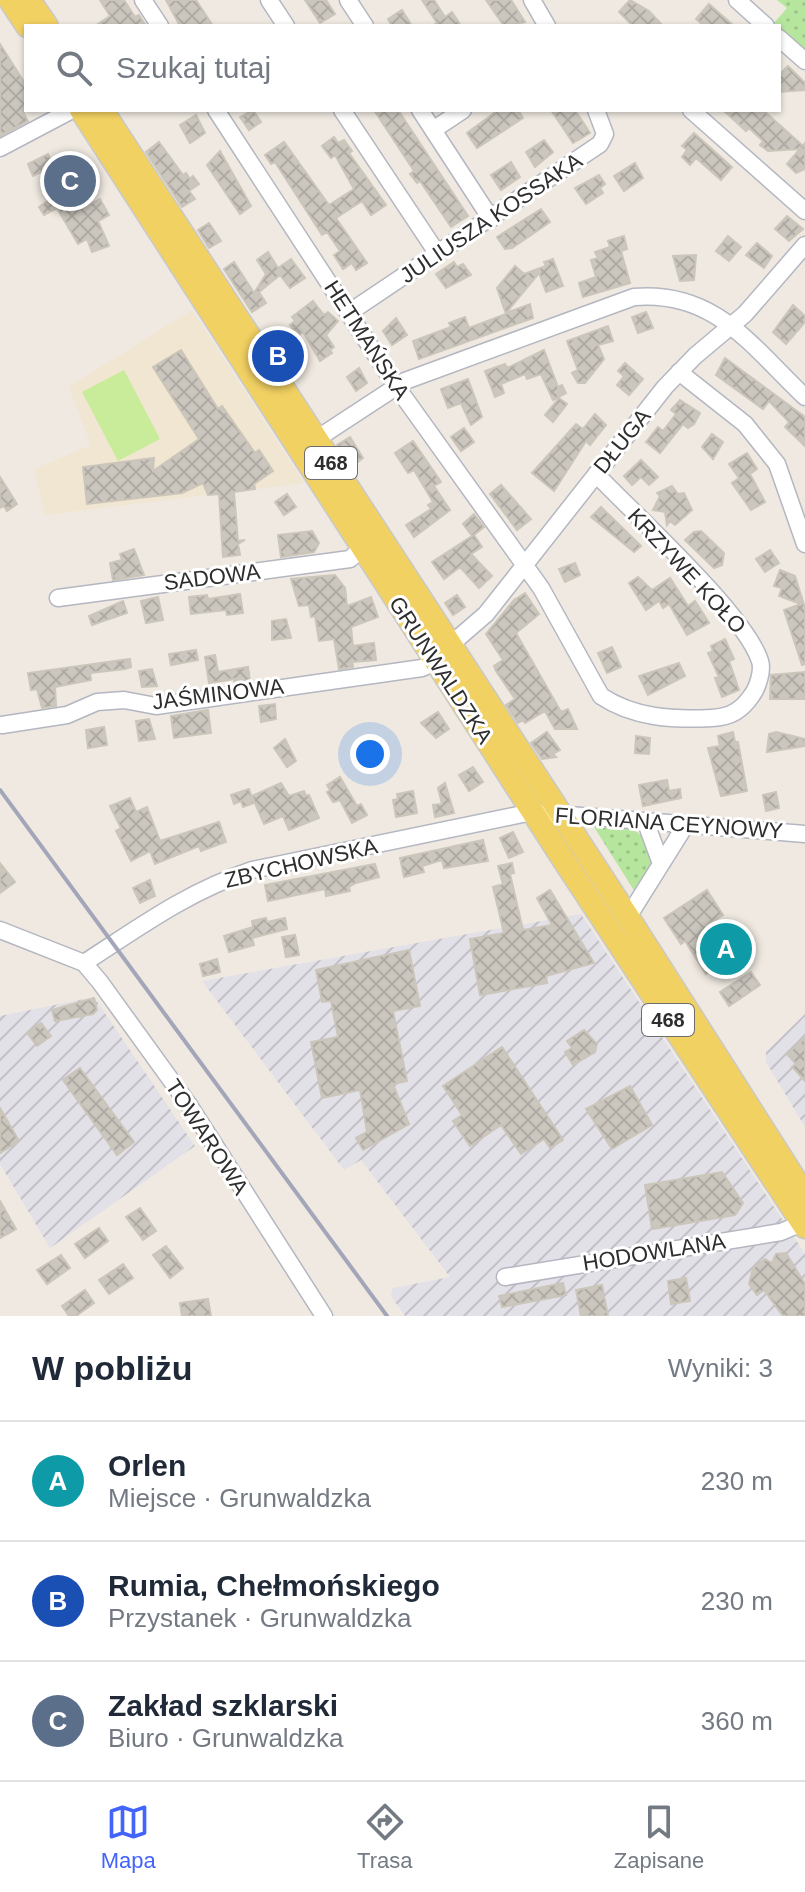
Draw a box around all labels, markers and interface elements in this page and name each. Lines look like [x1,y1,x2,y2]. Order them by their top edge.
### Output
search box [24,24,781,112]
icon: search [52,46,96,90]
text: Szukaj tutaj [116,51,271,84]
street label: JULIUSZA KOSSAKA [395,148,587,288]
pin: C [44,151,96,211]
street label: HETMAŃSKA [319,276,415,404]
pin: B [252,326,304,386]
street label: DŁUGA [588,403,656,478]
road number: 468 [305,447,357,479]
street label: KRZYWE KOŁO [623,503,751,639]
street label: SADOWA [162,559,262,595]
street label: GRUNWALDZKA [384,592,498,748]
street label: JAŚMINOWA [151,673,286,714]
your location [350,734,390,774]
street label: FLORIANA CEYNOWY [554,803,784,843]
street label: ZBYCHOWSKA [222,833,380,893]
pin: A [700,919,752,979]
road number: 468 [642,1004,694,1036]
street label: TOWAROWA [160,1075,254,1200]
street label: HODOWLANA [581,1228,728,1276]
text: W pobliżu [32,1349,193,1387]
text: Wyniki: 3 [668,1353,773,1383]
text: Orlen [108,1449,186,1482]
text: A [49,1466,67,1496]
text: 230 m [701,1466,773,1496]
text: Miejsce · Grunwaldzka [108,1483,371,1513]
text: Rumia, Chełmońskiego [108,1569,440,1602]
text: B [49,1586,67,1616]
text: 230 m [701,1586,773,1616]
text: Przystanek · Grunwaldzka [108,1603,411,1633]
text: Zakład szklarski [108,1689,338,1722]
text: C [49,1706,67,1736]
text: 360 m [701,1706,773,1736]
text: Biuro · Grunwaldzka [108,1723,344,1753]
tab: Mapa [101,1800,156,1874]
tab: Trasa [357,1800,412,1874]
tab: Zapisane [614,1800,704,1874]

